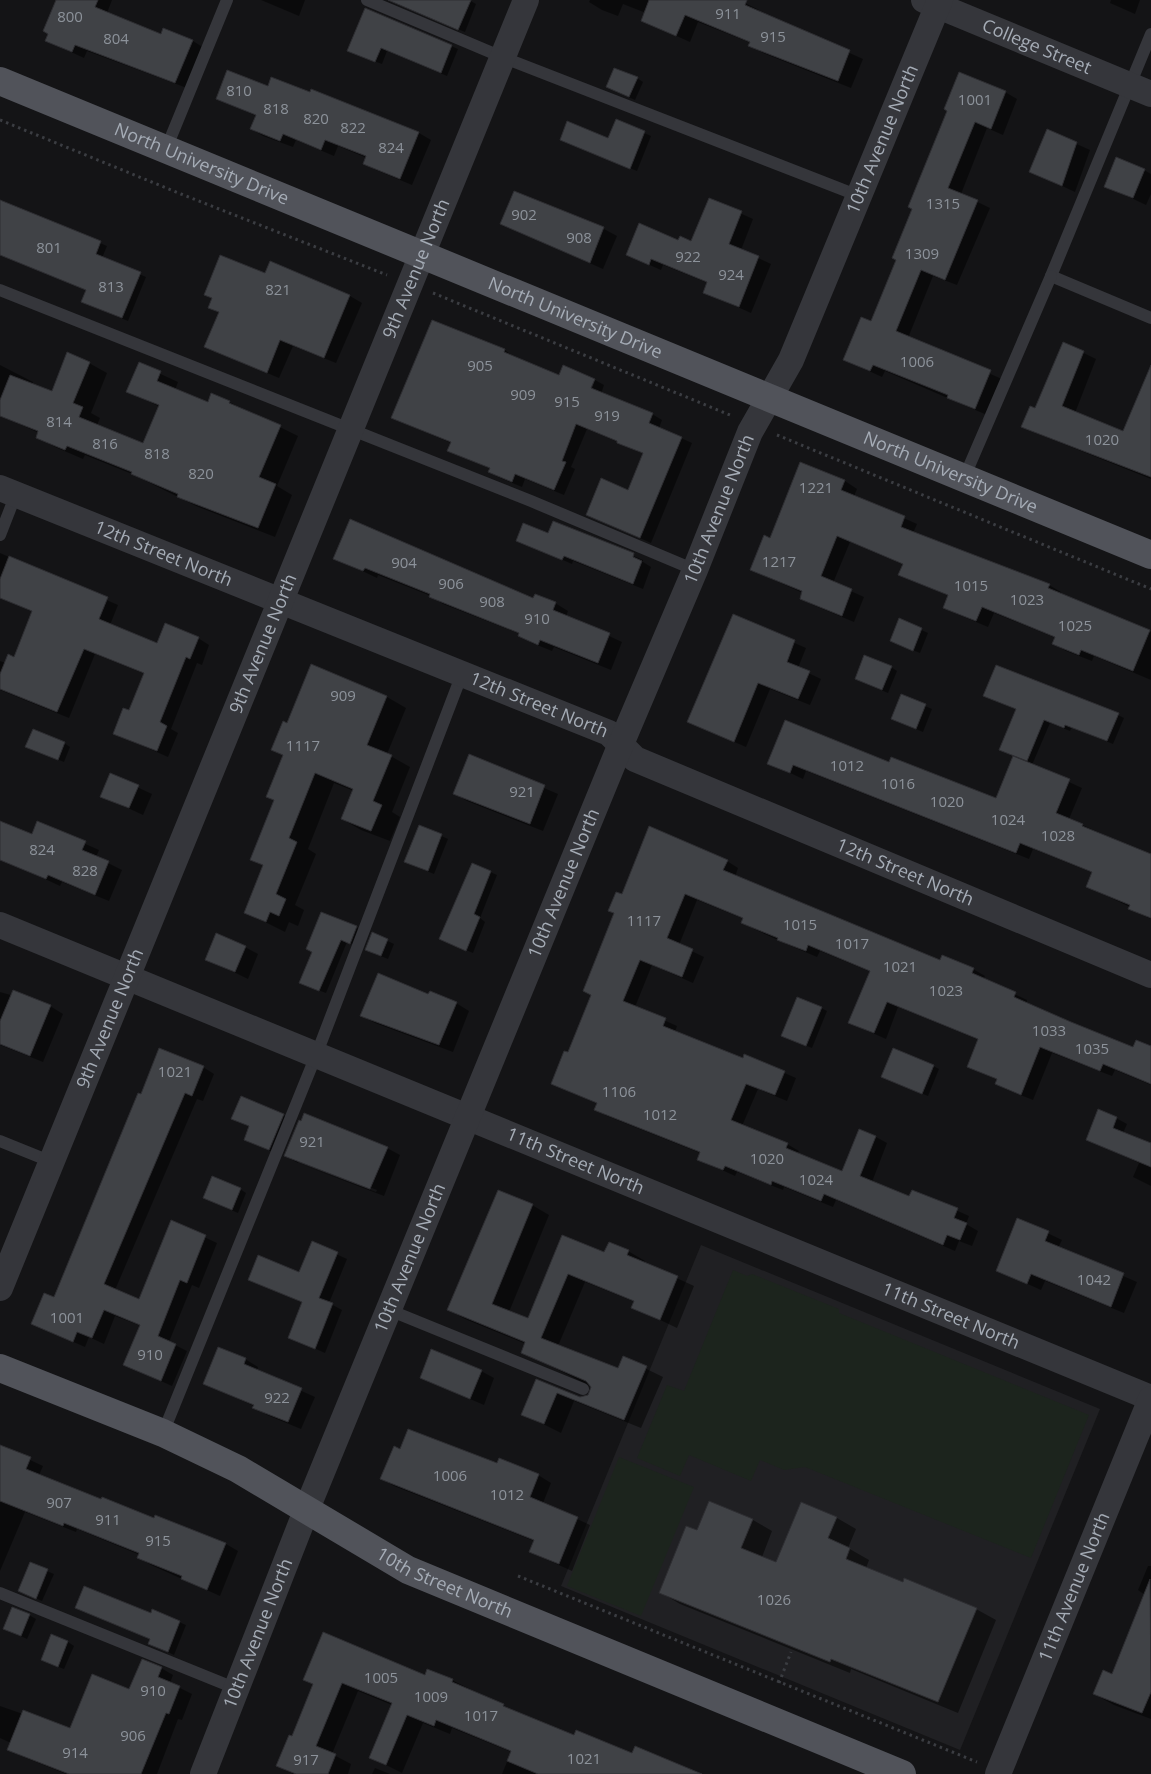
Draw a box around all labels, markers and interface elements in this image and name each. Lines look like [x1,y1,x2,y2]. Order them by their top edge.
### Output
house number: 911 [715,3,741,23]
house number: 800 [57,6,83,26]
street label: College Street [979,12,1095,79]
house number: 915 [760,26,786,46]
house number: 804 [103,28,129,48]
street label: 10th Avenue North [840,61,923,217]
house number: 810 [226,80,252,100]
house number: 1001 [958,89,992,109]
house number: 818 [263,98,289,118]
house number: 820 [303,108,329,128]
street label: North University Drive [111,116,293,210]
house number: 822 [340,117,366,137]
house number: 824 [378,137,404,157]
house number: 1315 [926,193,960,213]
street label: 9th Avenue North [376,195,455,342]
house number: 902 [511,204,537,224]
house number: 908 [566,227,592,247]
house number: 801 [36,237,62,257]
house number: 1309 [905,243,939,263]
house number: 922 [675,246,701,266]
house number: 924 [718,264,744,284]
street label: North University Drive [485,270,666,364]
house number: 813 [98,276,124,296]
house number: 821 [265,279,291,299]
house number: 1006 [900,351,934,371]
house number: 905 [467,355,493,375]
house number: 909 [510,384,536,404]
house number: 915 [554,391,580,411]
house number: 919 [594,405,620,425]
house number: 814 [46,411,72,431]
street label: North University Drive [860,425,1042,518]
house number: 1020 [1085,429,1119,449]
street label: 10th Avenue North [677,431,759,588]
house number: 816 [92,433,118,453]
house number: 818 [144,443,170,463]
house number: 820 [188,463,214,483]
house number: 1221 [799,477,833,497]
street label: 12th Street North [91,514,236,591]
house number: 1217 [762,551,796,571]
house number: 904 [391,552,417,572]
street label: 9th Avenue North [223,570,302,717]
house number: 906 [438,573,464,593]
house number: 1015 [954,575,988,595]
house number: 1023 [1010,589,1044,609]
house number: 908 [479,591,505,611]
house number: 910 [524,608,550,628]
house number: 1025 [1058,615,1092,635]
street label: 12th Street North [467,665,612,742]
house number: 909 [330,685,356,705]
house number: 1117 [286,735,320,755]
house number: 1012 [830,755,864,775]
house number: 1016 [881,773,915,793]
house number: 921 [509,781,535,801]
house number: 1020 [930,791,964,811]
street label: 10th Avenue North [521,805,604,961]
house number: 1024 [991,809,1026,829]
house number: 1028 [1041,825,1075,845]
street label: 12th Street North [833,832,978,911]
house number: 824 [29,839,55,859]
house number: 828 [72,860,98,880]
house number: 1117 [627,910,661,930]
house number: 1015 [783,914,817,934]
house number: 1017 [835,933,869,953]
street label: 9th Avenue North [70,945,148,1092]
house number: 1021 [883,956,917,976]
house number: 1023 [929,980,963,1000]
house number: 1033 [1032,1020,1066,1040]
house number: 1035 [1075,1038,1109,1058]
house number: 1021 [158,1061,192,1081]
house number: 1106 [602,1081,636,1101]
house number: 1012 [643,1104,677,1124]
street label: 11th Street North [503,1121,648,1199]
house number: 921 [299,1131,325,1151]
house number: 1020 [750,1148,784,1168]
house number: 1024 [799,1169,834,1189]
street label: 10th Avenue North [368,1179,450,1336]
house number: 1042 [1077,1269,1111,1289]
street label: 11th Street North [879,1276,1024,1354]
house number: 1001 [50,1307,84,1327]
house number: 910 [137,1344,163,1364]
house number: 922 [264,1387,290,1407]
house number: 1006 [433,1465,467,1485]
house number: 1012 [490,1484,524,1504]
house number: 907 [46,1492,72,1512]
street label: 11th Avenue North [1032,1508,1115,1665]
house number: 911 [95,1509,121,1529]
house number: 915 [145,1530,171,1550]
street label: 10th Street North [372,1541,517,1623]
street label: 10th Avenue North [217,1554,297,1712]
house number: 1026 [757,1589,791,1609]
house number: 1005 [364,1667,398,1687]
house number: 910 [140,1680,166,1700]
house number: 1009 [414,1686,448,1706]
house number: 1017 [464,1705,498,1725]
house number: 906 [120,1725,146,1745]
house number: 914 [62,1742,88,1762]
house number: 1021 [567,1748,601,1768]
house number: 917 [293,1749,319,1769]

